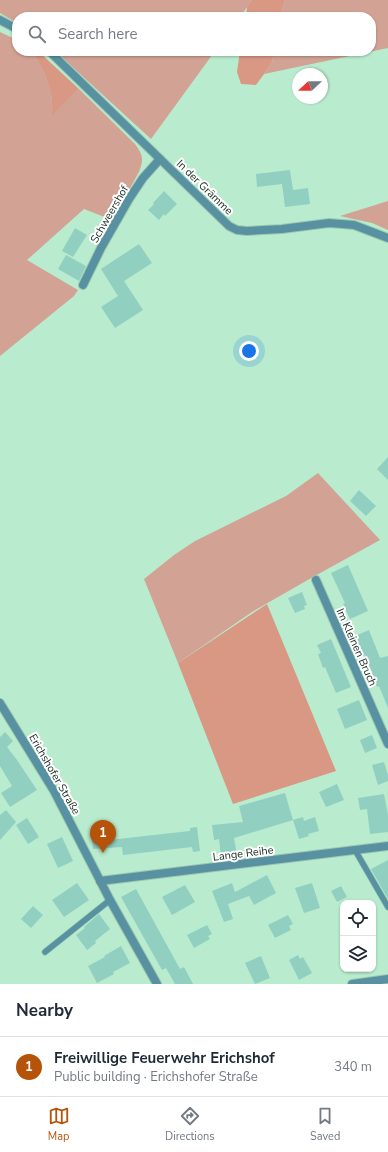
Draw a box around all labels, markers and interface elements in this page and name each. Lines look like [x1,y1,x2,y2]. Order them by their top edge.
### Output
search box [12,12,376,56]
icon: search [26,23,48,45]
text: Search here [58,24,138,44]
north arrow [292,68,328,104]
street label: In der Grämme [173,157,236,218]
street label: Schweershof [87,182,132,246]
your location [239,341,259,361]
street label: Im Kleinen Bruch [333,606,380,688]
street label: Erichshofer Straße [25,731,84,817]
pin: 1 [90,820,116,853]
street label: Lange Reihe [212,842,274,865]
map controls [340,900,376,972]
button: locate [340,900,376,936]
button: layers [340,936,376,972]
text: Nearby [16,999,73,1022]
text: Freiwillige Feuerwehr Erichshof [54,1048,275,1068]
text: 1 [25,1058,33,1076]
text: 340 m [334,1058,372,1076]
text: Public building · Erichshofer Straße [54,1068,258,1086]
tab: Map [48,1105,70,1144]
tab: Directions [165,1105,215,1144]
tab: Saved [310,1105,340,1144]

